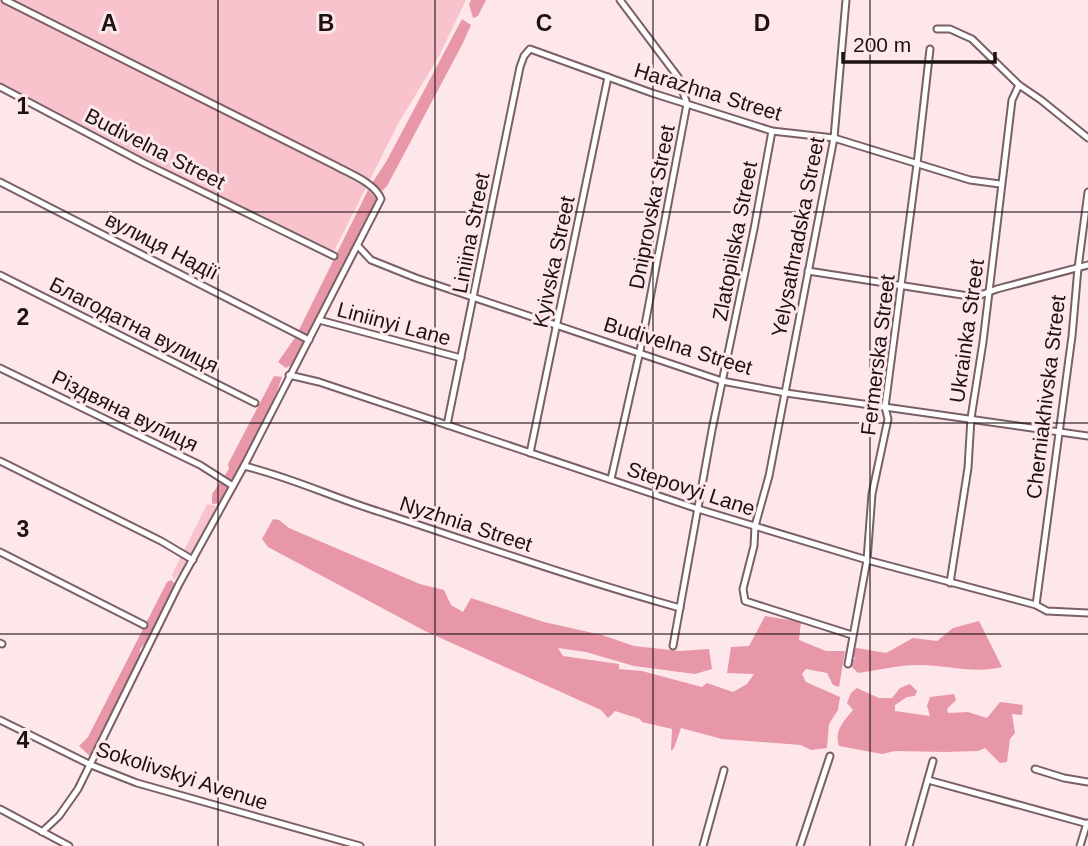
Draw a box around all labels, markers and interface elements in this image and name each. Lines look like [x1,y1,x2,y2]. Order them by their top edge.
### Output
text: A [101,10,117,36]
text: B [318,10,334,36]
text: C [536,10,552,36]
text: D [754,10,770,36]
scale bar [843,21,995,65]
text: 200 m [853,33,911,56]
street label: Harazhna Street [632,58,785,125]
text: 1 [17,93,30,119]
street label: Budivelna Street [81,103,229,194]
street label: Dniprovska Street [624,123,679,291]
street label: Yelysathradska Street [767,135,828,339]
street label: Zlatopilska Street [708,159,761,323]
street label: Liniina Street [448,170,494,295]
street label: Kyivska Street [528,194,579,330]
street label: вулиця Надії [102,207,223,284]
street label: Ukrainka Street [945,258,988,404]
street label: Благодатна вулиця [46,272,222,377]
street label: Fermerska Street [856,273,899,437]
street label: Cherniakhivska Street [1022,293,1069,500]
street label: Liniinyi Lane [335,297,453,350]
text: 2 [17,304,29,330]
street label: Budivelna Street [601,312,755,379]
street label: Різдвяна вулиця [48,365,202,456]
street label: Stepovyi Lane [624,457,758,520]
street label: Nyzhnia Street [397,491,535,556]
text: 3 [17,516,29,542]
text: 4 [17,727,30,753]
street label: Sokolivskyi Avenue [93,737,271,814]

